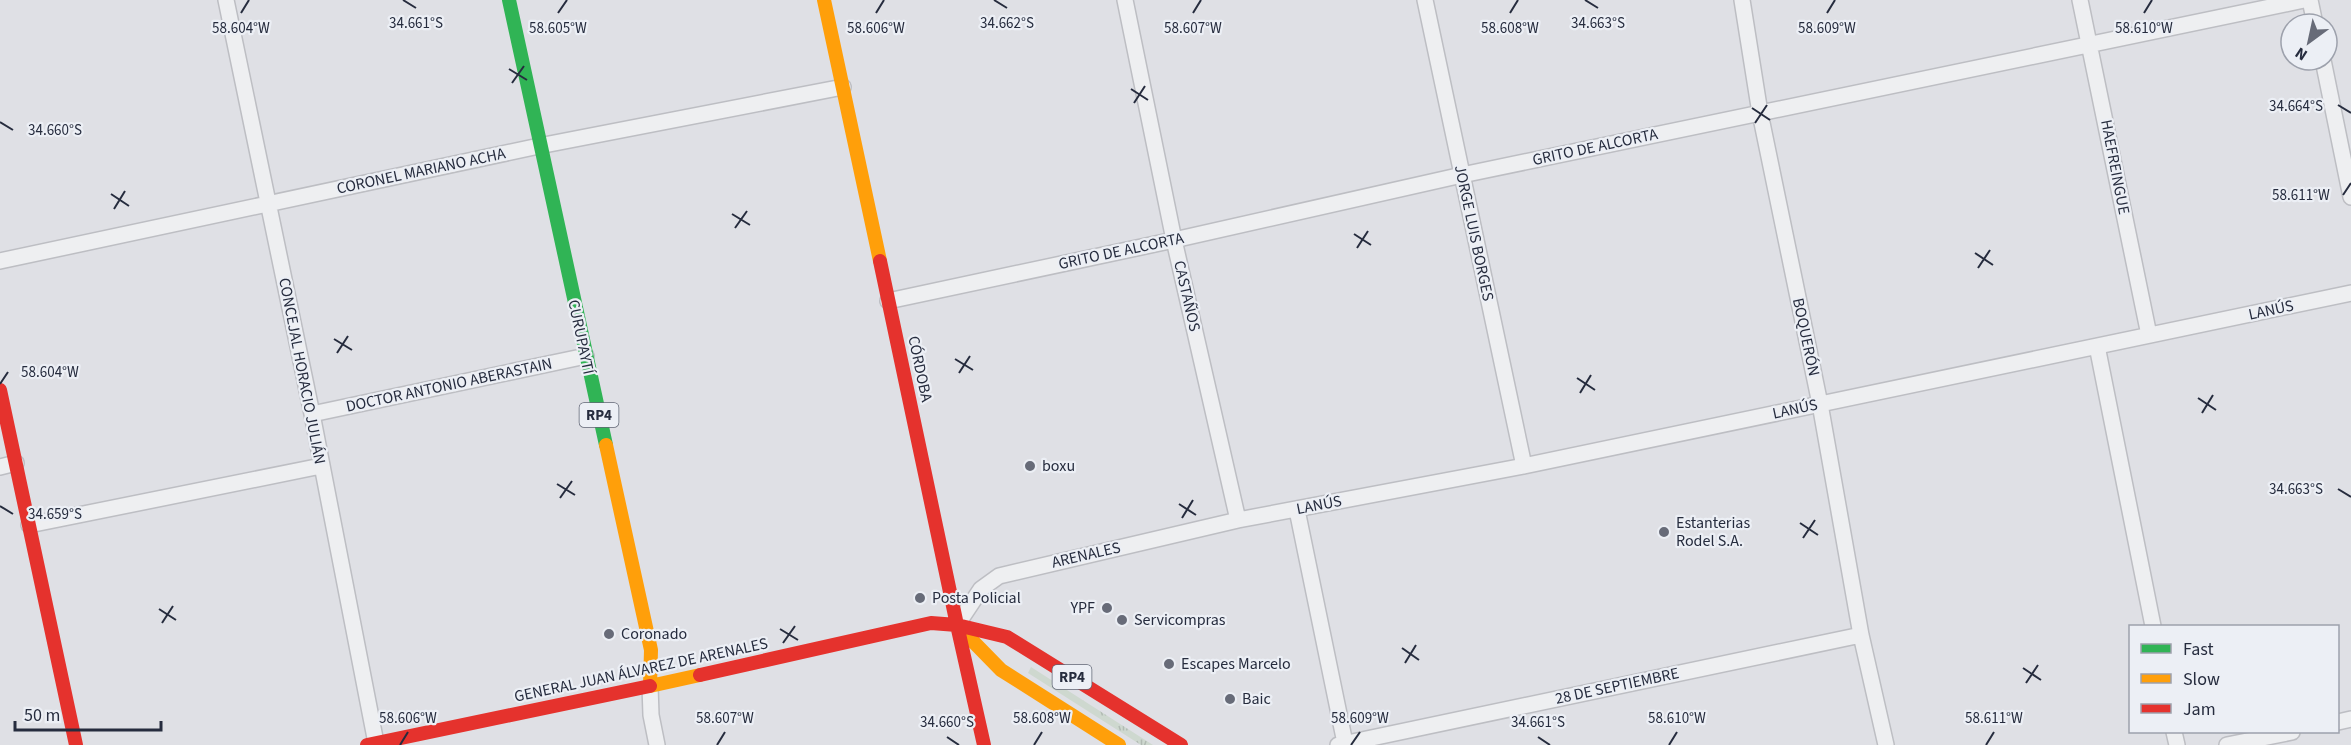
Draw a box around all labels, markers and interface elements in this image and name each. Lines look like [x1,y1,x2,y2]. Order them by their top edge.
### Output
north arrow [2279,12,2339,72]
text: 34.661°S [389,13,443,34]
text: 34.662°S [980,13,1034,34]
text: 34.663°S [1571,13,1625,34]
text: 58.604°W [212,18,270,39]
text: 58.605°W [529,18,587,39]
text: 58.606°W [847,18,905,39]
text: 58.607°W [1164,18,1222,39]
text: 58.608°W [1481,18,1539,39]
text: 58.609°W [1798,18,1856,39]
text: 58.610°W [2115,18,2173,39]
text: N [2291,42,2312,66]
text: 34.664°S [2269,96,2323,117]
street label: HAEFREINGUE [2095,118,2135,216]
text: 34.660°S [28,120,82,141]
street label: GRITO DE ALCORTA [1530,123,1660,171]
street label: CORONEL MARIANO ACHA [335,142,508,200]
street label: JORGE LUIS BORGES [1449,163,1499,303]
text: 58.611°W [2272,185,2330,206]
street label: GRITO DE ALCORTA [1056,227,1186,275]
street label: CASTAÑOS [1168,258,1206,334]
street label: CONCEJAL HORACIO JULIÁN [273,276,331,466]
street label: LANÚS [2246,295,2296,325]
street label: BOQUERÓN [1787,296,1825,378]
street label: CURUPAYTÍ [562,298,600,377]
street label: CÓRDOBA [902,334,938,404]
street label: DOCTOR ANTONIO ABERASTAIN [344,352,554,418]
text: 58.604°W [21,362,79,383]
street label: LANÚS [1770,394,1820,424]
road number: RP4 [580,403,618,427]
place label: boxu [1042,455,1075,477]
marker: boxu [1023,459,1037,473]
text: 34.663°S [2269,479,2323,500]
street label: LANÚS [1295,490,1343,520]
text: 34.659°S [28,504,82,525]
place label: Estanterias Rodel S.A. [1676,512,1750,552]
marker: Estanterias Rodel S.A. [1657,525,1671,539]
street label: ARENALES [1049,536,1123,574]
place label: Posta Policial [932,587,1021,609]
marker: Posta Policial [913,591,927,605]
place label: YPF [1069,597,1095,619]
marker: YPF [1100,601,1114,615]
place label: Servicompras [1134,609,1226,631]
marker: Servicompras [1115,613,1129,627]
place label: Coronado [621,623,687,645]
legend [2129,625,2339,733]
marker: Coronado [602,627,616,641]
street label: GENERAL JUAN ÁLVAREZ DE ARENALES [512,632,770,708]
text: Fast [2183,637,2214,662]
place label: Escapes Marcelo [1181,653,1291,675]
marker: Escapes Marcelo [1162,657,1176,671]
street label: 28 DE SEPTIEMBRE [1553,662,1681,710]
road number: RP4 [1052,665,1092,689]
text: Slow [2183,667,2220,692]
place label: Baic [1242,688,1271,710]
marker: Baic [1223,692,1237,706]
scale bar [15,694,160,732]
text: Jam [2183,697,2216,722]
text: 50 m [24,703,60,728]
text: 58.606°W [379,708,437,729]
text: 58.607°W [696,708,754,729]
text: 58.608°W [1013,708,1071,729]
text: 58.609°W [1331,708,1389,729]
text: 58.610°W [1648,708,1706,729]
text: 58.611°W [1965,708,2023,729]
text: 34.660°S [920,712,974,733]
text: 34.661°S [1511,712,1565,733]

